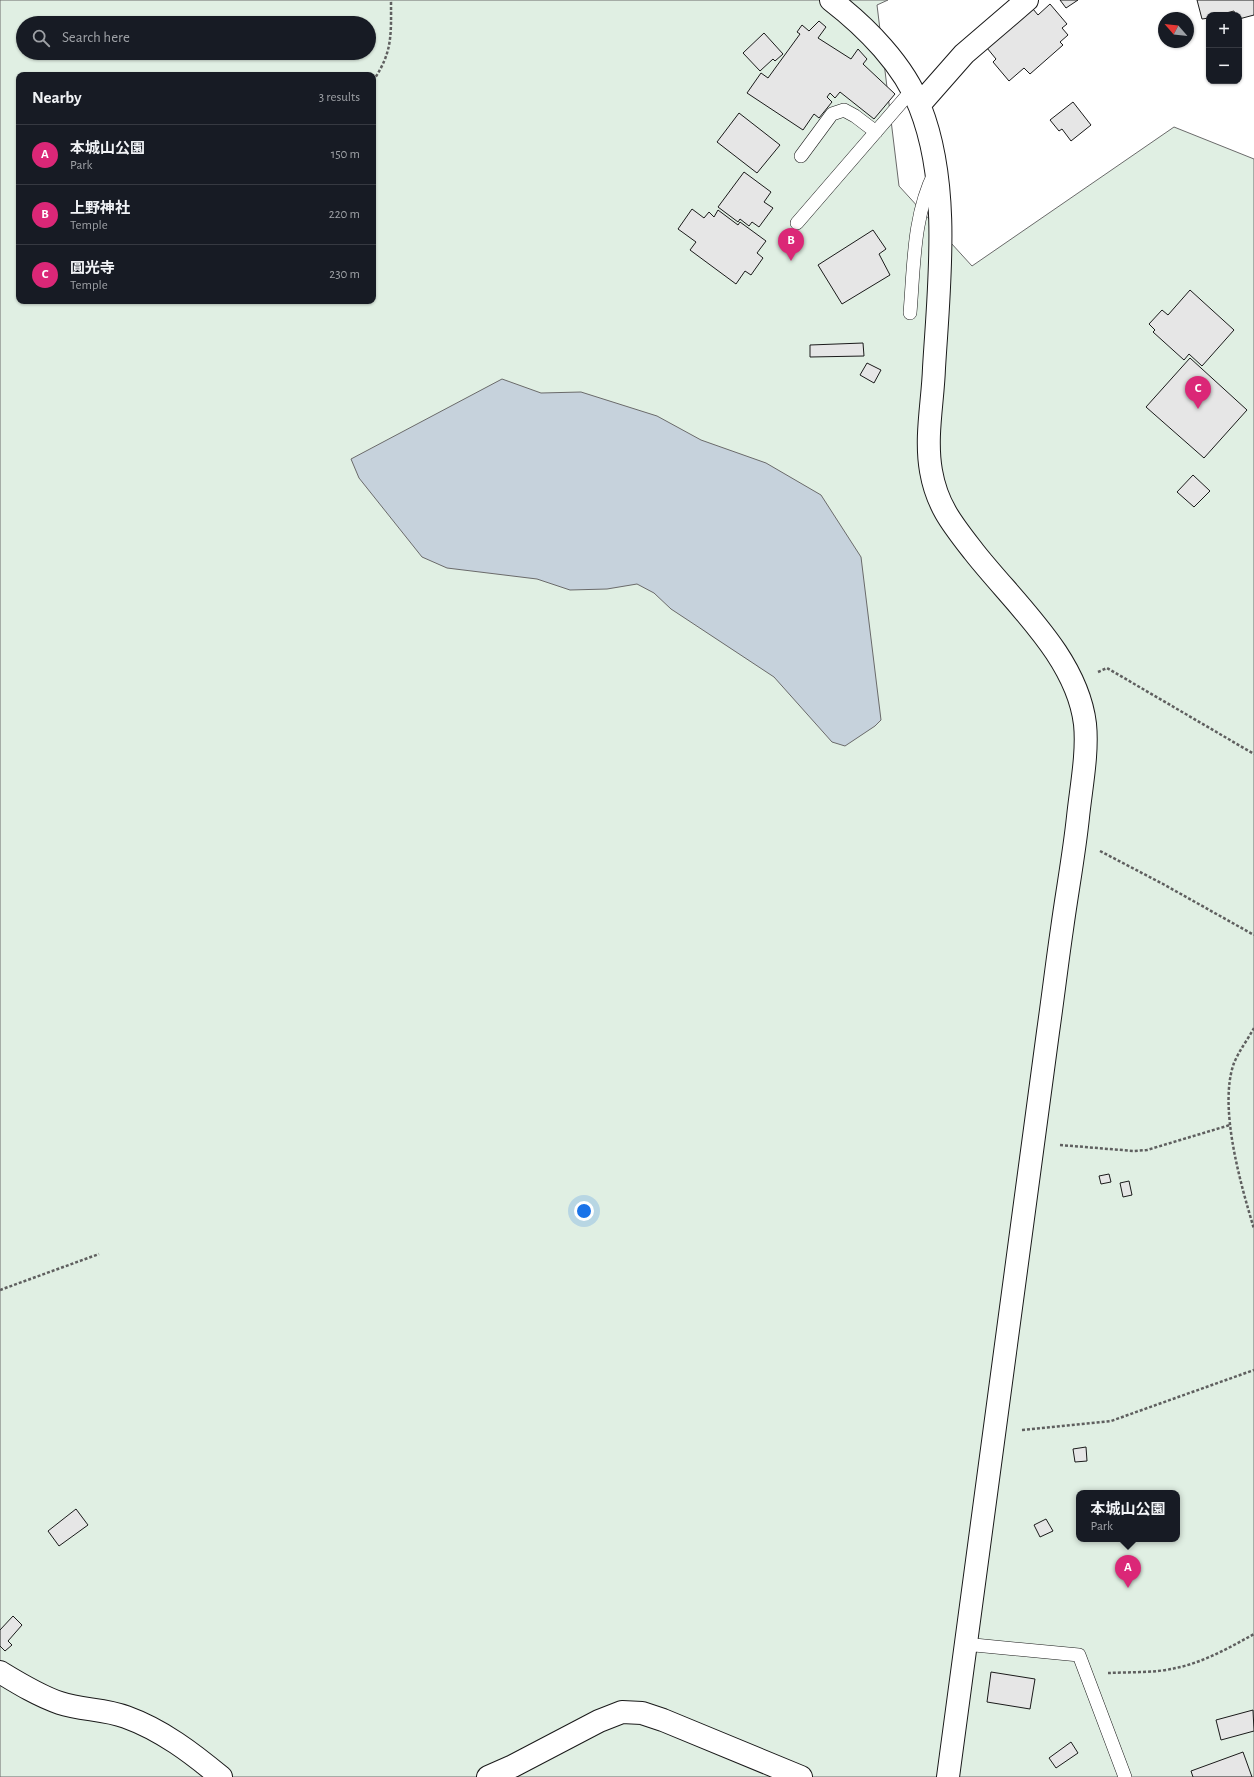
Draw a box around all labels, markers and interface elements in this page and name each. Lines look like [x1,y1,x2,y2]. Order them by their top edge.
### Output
north arrow [1158,12,1194,48]
map controls [1206,12,1242,84]
button: + [1206,12,1242,48]
search box [16,16,376,60]
icon: search [30,27,52,49]
text: Search here [62,30,130,45]
button: − [1206,48,1242,84]
text: Nearby [32,89,82,106]
text: 3 results [319,91,360,104]
text: 本城山公園 [70,141,145,156]
text: A [41,148,49,161]
text: 150 m [331,148,360,161]
text: Park [70,159,92,172]
text: 上野神社 [70,201,130,216]
text: B [41,208,49,221]
text: 220 m [329,208,360,221]
text: Temple [70,219,108,232]
pin: B [778,228,804,261]
text: 圓光寺 [70,261,115,276]
text: C [42,268,48,281]
text: 230 m [329,268,360,281]
text: Temple [70,279,108,292]
pin: C [1185,376,1211,409]
your location [574,1201,594,1221]
popup [1076,1490,1180,1542]
text: 本城山公園 [1090,1502,1166,1517]
text: Park [1090,1520,1113,1533]
pin: A [1115,1555,1141,1588]

